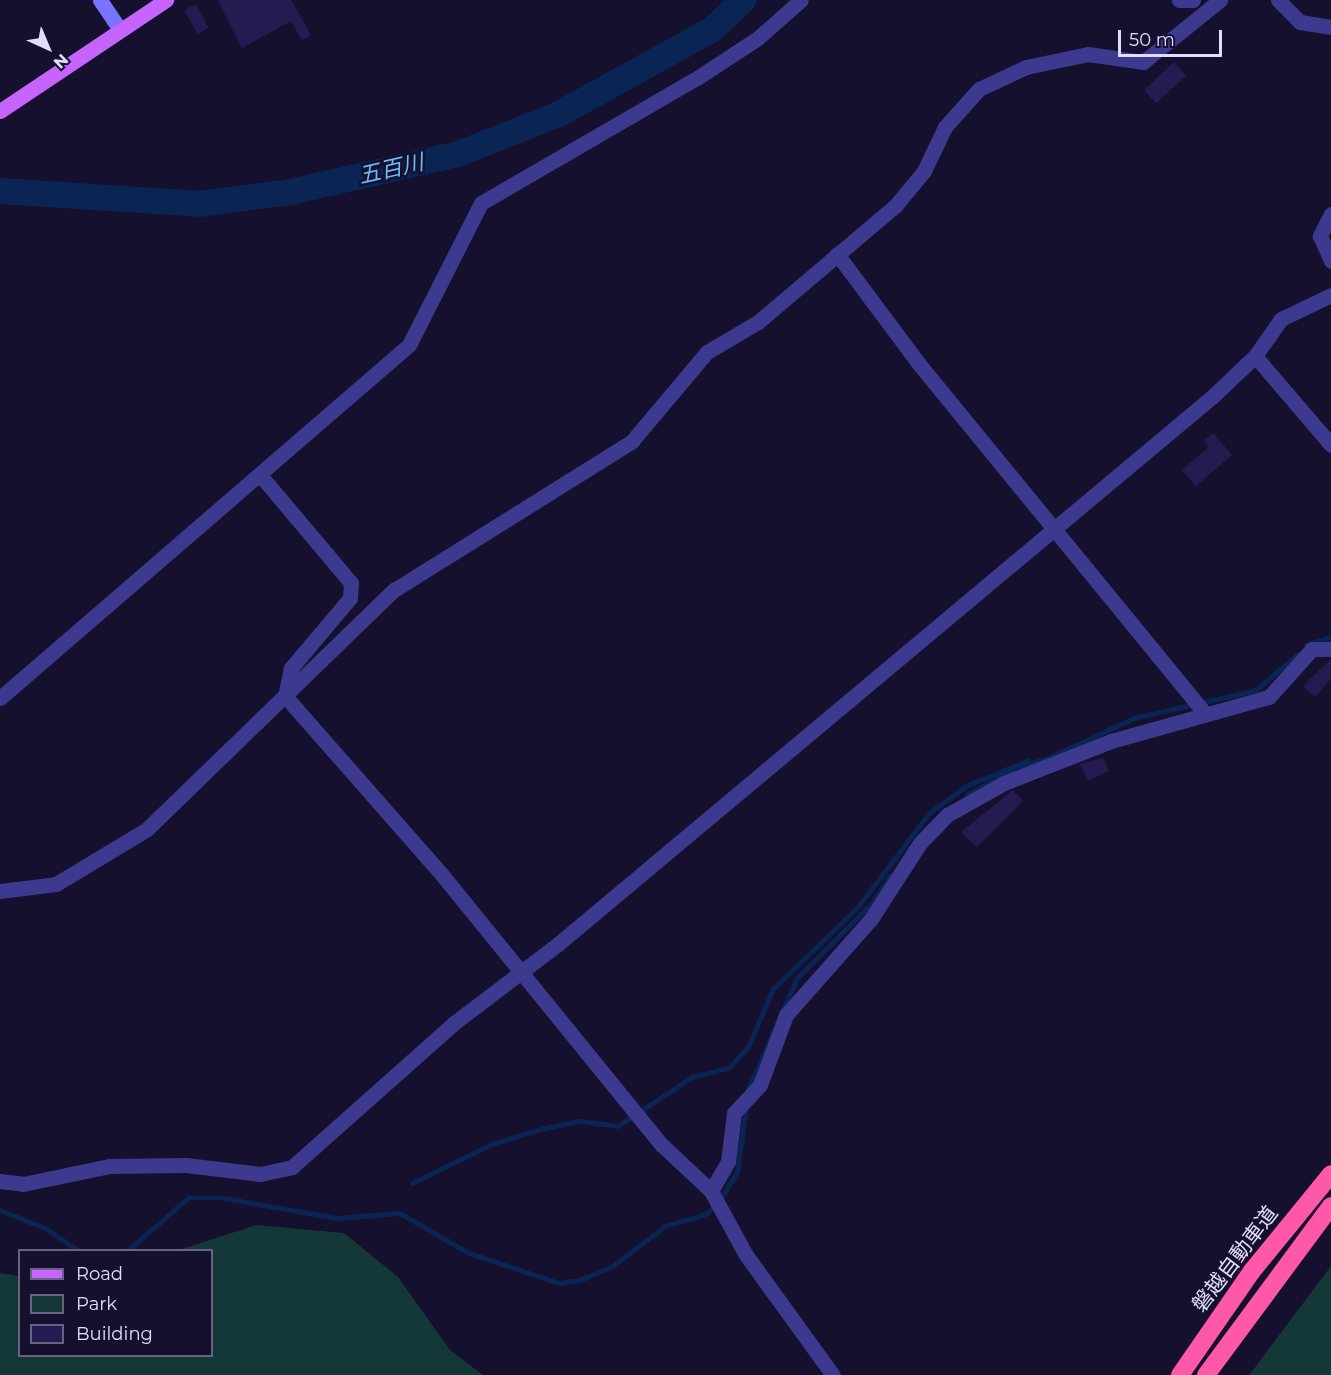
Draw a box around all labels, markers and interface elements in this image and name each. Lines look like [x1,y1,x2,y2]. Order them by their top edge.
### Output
north arrow [18,18,78,78]
scale bar [1121,18,1224,56]
text: 50 m [1129,29,1175,51]
text: N [50,50,72,73]
water label: 五百川 [356,149,426,189]
street label: 磐越自動車道 [1187,1201,1283,1317]
legend [18,1249,213,1357]
text: Road [76,1263,123,1285]
text: Park [76,1293,117,1315]
text: Building [76,1323,153,1345]

